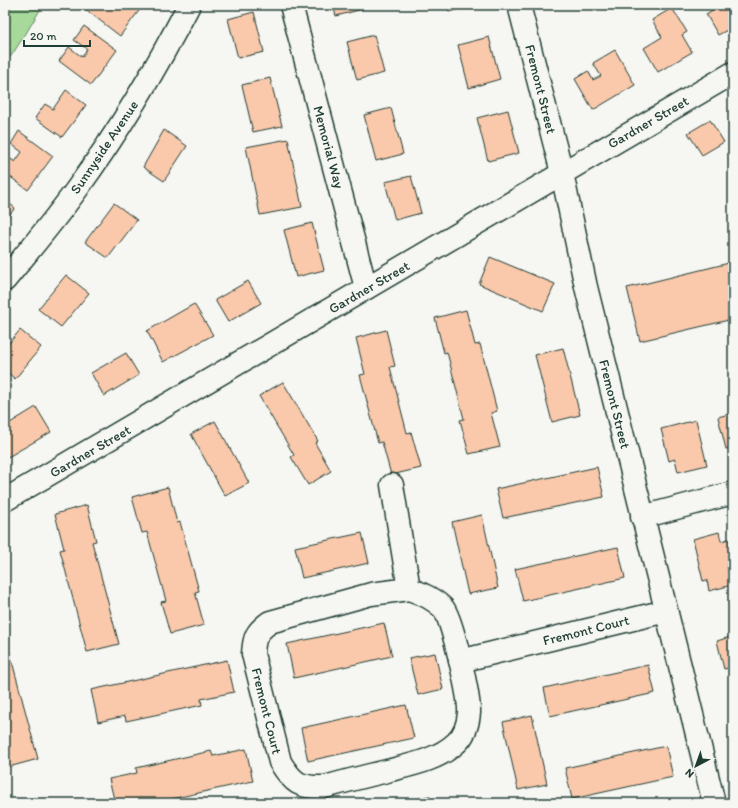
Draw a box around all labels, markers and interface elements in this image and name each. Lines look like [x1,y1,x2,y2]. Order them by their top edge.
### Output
scale bar [24,22,90,48]
text: 20 m [30,29,57,43]
street label: Fremont Street [521,43,560,135]
street label: Gardner Street [605,92,692,152]
street label: Sunnyside Avenue [67,97,142,197]
street label: Memorial Way [309,104,348,191]
street label: Gardner Street [326,257,413,317]
street label: Fremont Street [595,358,634,450]
street label: Gardner Street [47,421,134,481]
street label: Fremont Court [541,612,631,649]
street label: Fremont Court [248,666,285,756]
north arrow [676,746,716,786]
text: N [683,766,697,781]

